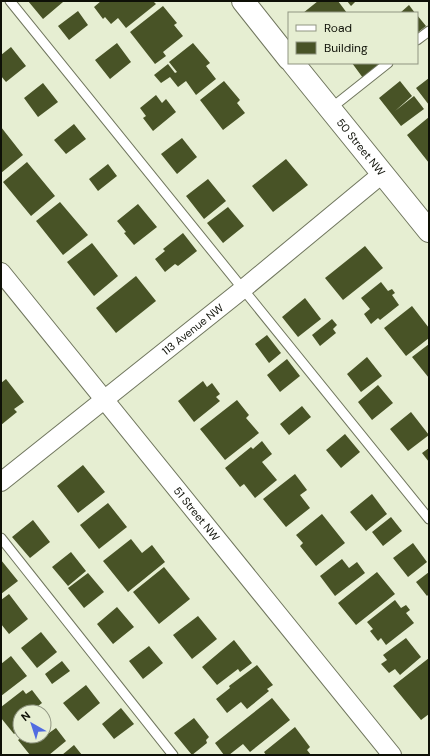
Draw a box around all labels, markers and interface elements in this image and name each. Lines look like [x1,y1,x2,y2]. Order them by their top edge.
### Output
legend [288,12,418,64]
text: Road [324,20,352,36]
text: Building [324,40,368,56]
street label: 50 Street NW [334,115,389,179]
street label: 113 Avenue NW [159,300,226,358]
street label: 51 Street NW [171,484,223,544]
north arrow [12,704,52,744]
text: N [18,708,33,724]

